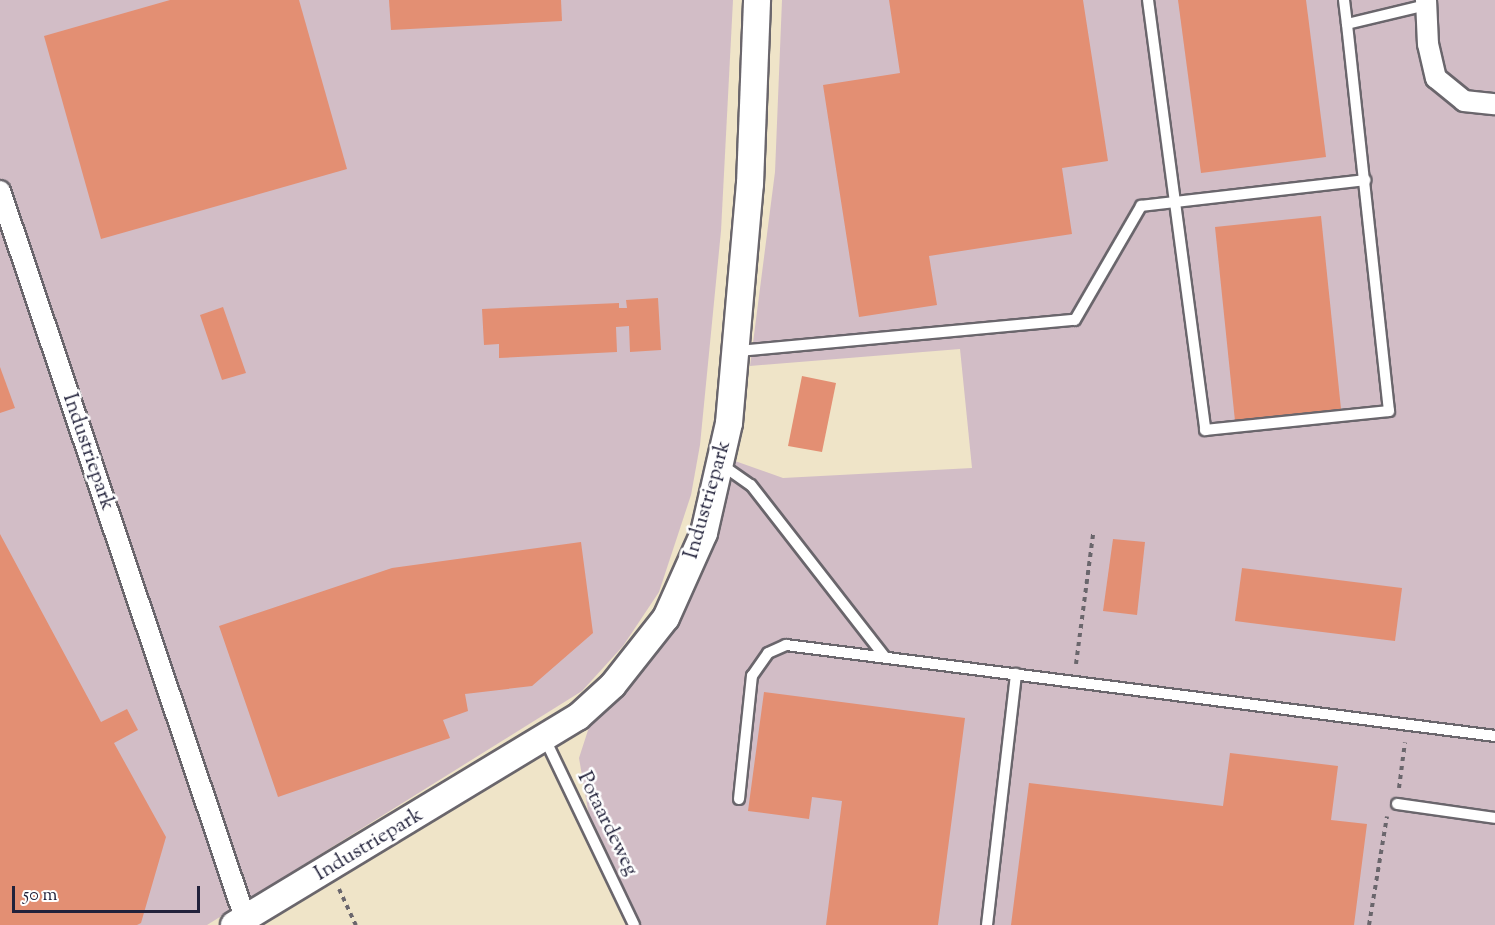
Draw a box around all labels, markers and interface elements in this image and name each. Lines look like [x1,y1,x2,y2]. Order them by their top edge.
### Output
street label: Industriepark [56,390,120,514]
street label: Industriepark [679,438,737,562]
street label: Potaardeweg [571,768,643,880]
street label: Industriepark [310,803,428,887]
scale bar [15,874,202,912]
text: 50 m [23,883,57,909]

